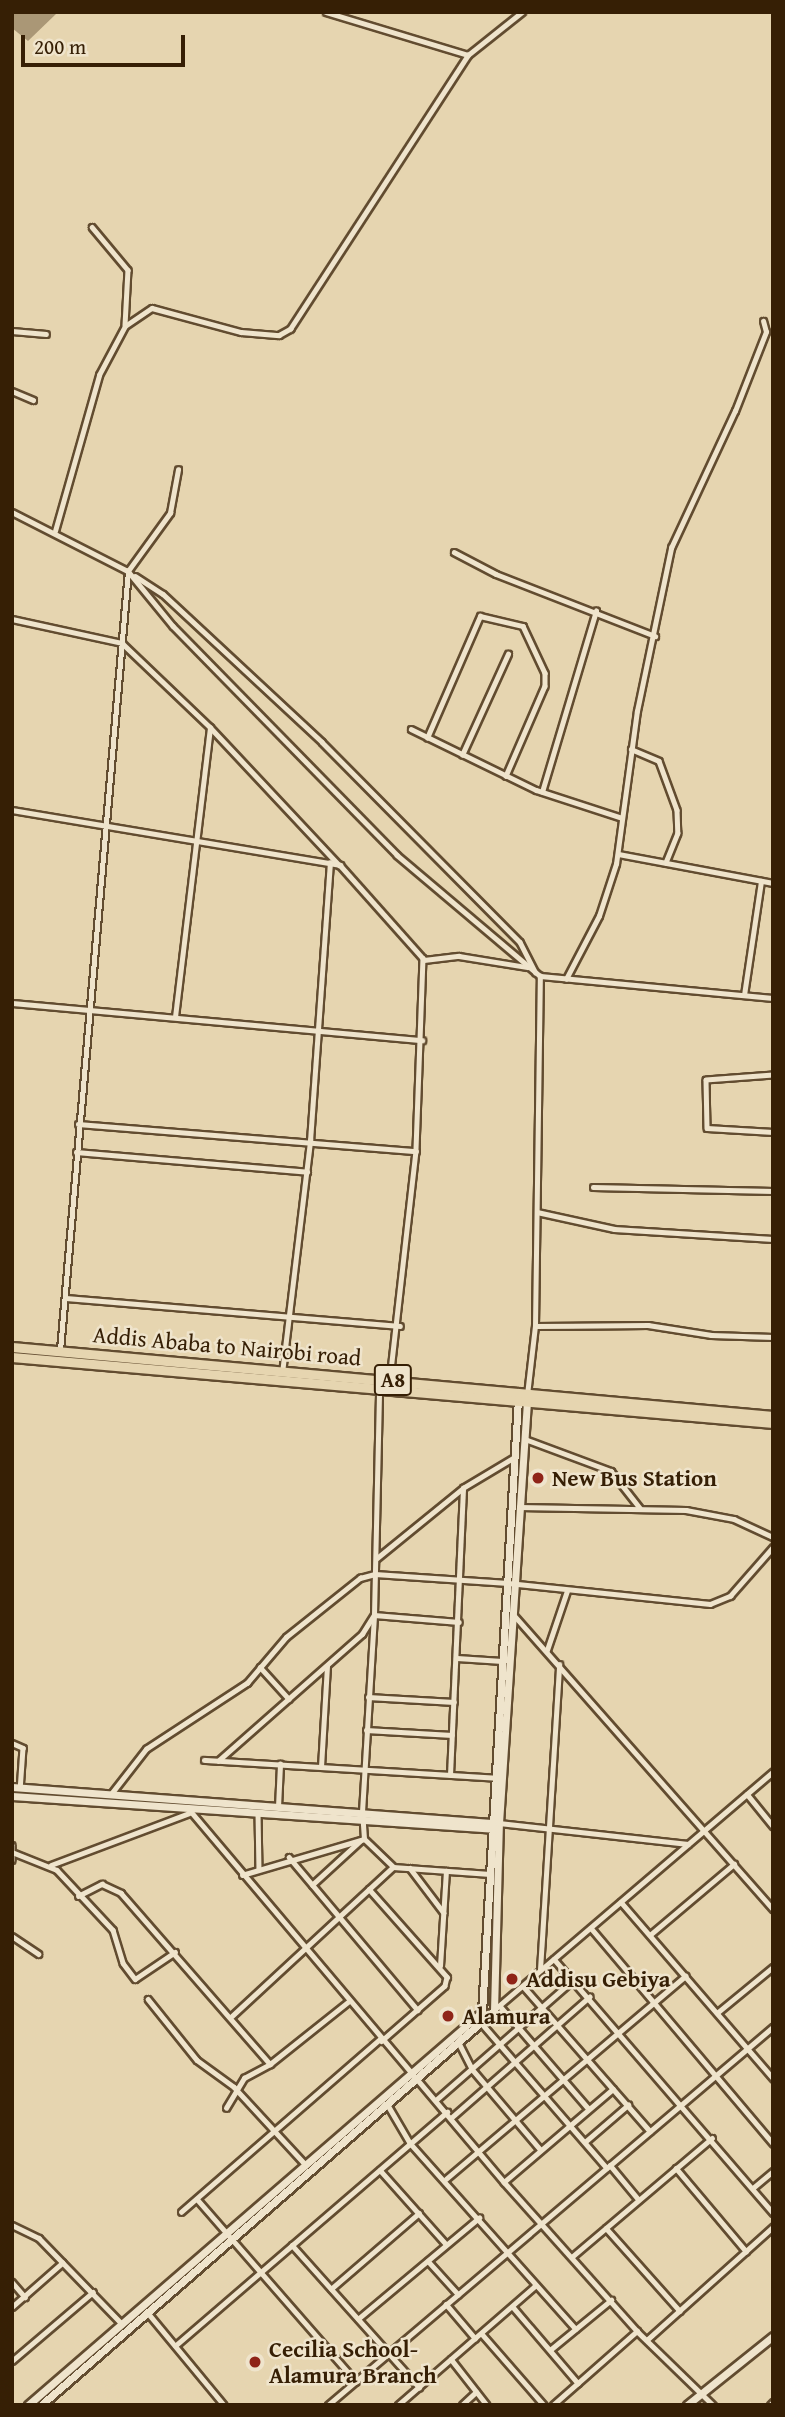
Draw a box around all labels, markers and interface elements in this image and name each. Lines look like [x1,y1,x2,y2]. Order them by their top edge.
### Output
scale bar [24,21,189,65]
text: 200 m [34,31,86,62]
street label: Addis Ababa to Nairobi road [92,1321,362,1371]
road number: A8 [374,1362,412,1398]
place label: New Bus Station [552,1464,717,1492]
marker: New Bus Station [530,1470,546,1486]
place label: Addisu Gebiya [526,1965,671,1993]
marker: Addisu Gebiya [504,1971,520,1987]
place label: Alamura [462,2002,551,2030]
marker: Alamura [440,2008,456,2024]
place label: Cecilia School- Alamura Branch [269,2335,437,2389]
marker: Cecilia School- Alamura Branch [247,2354,263,2370]

